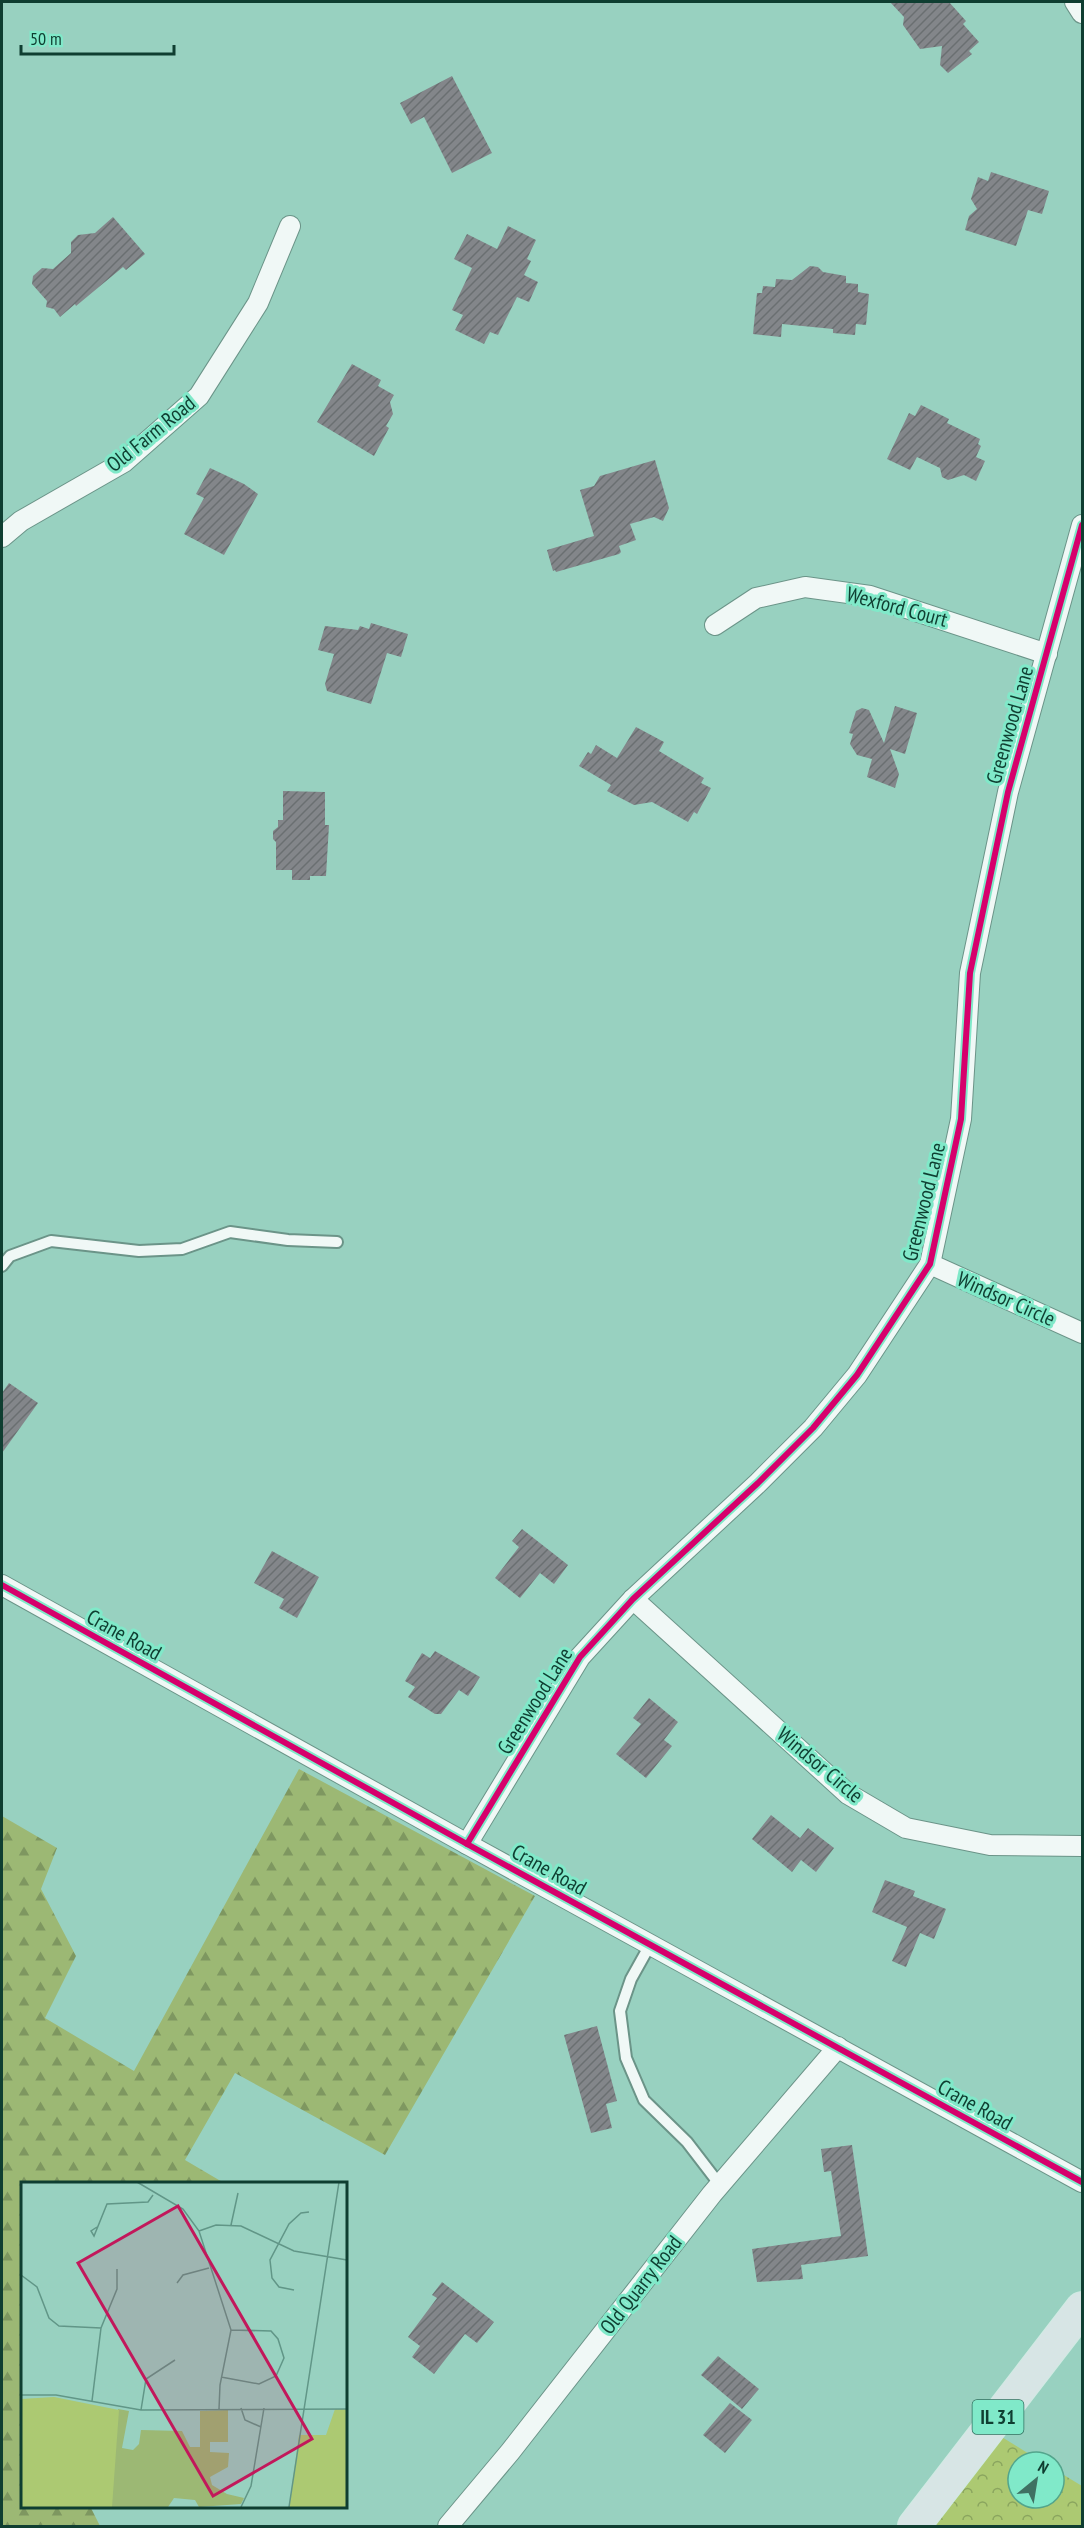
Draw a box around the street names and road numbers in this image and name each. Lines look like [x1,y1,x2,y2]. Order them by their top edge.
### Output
street label: Old Farm Road [101,390,201,478]
street label: Wexford Court [844,580,951,633]
street label: Greenwood Lane [980,663,1039,787]
street label: Greenwood Lane [896,1140,951,1264]
street label: Windsor Circle [953,1265,1059,1332]
street label: Crane Road [82,1603,167,1666]
street label: Greenwood Lane [491,1642,578,1759]
street label: Windsor Circle [772,1721,869,1808]
street label: Crane Road [507,1838,592,1901]
street label: Crane Road [933,2073,1018,2136]
street label: Old Quarry Road [594,2230,688,2340]
road number: IL 31 [972,2400,1024,2434]

